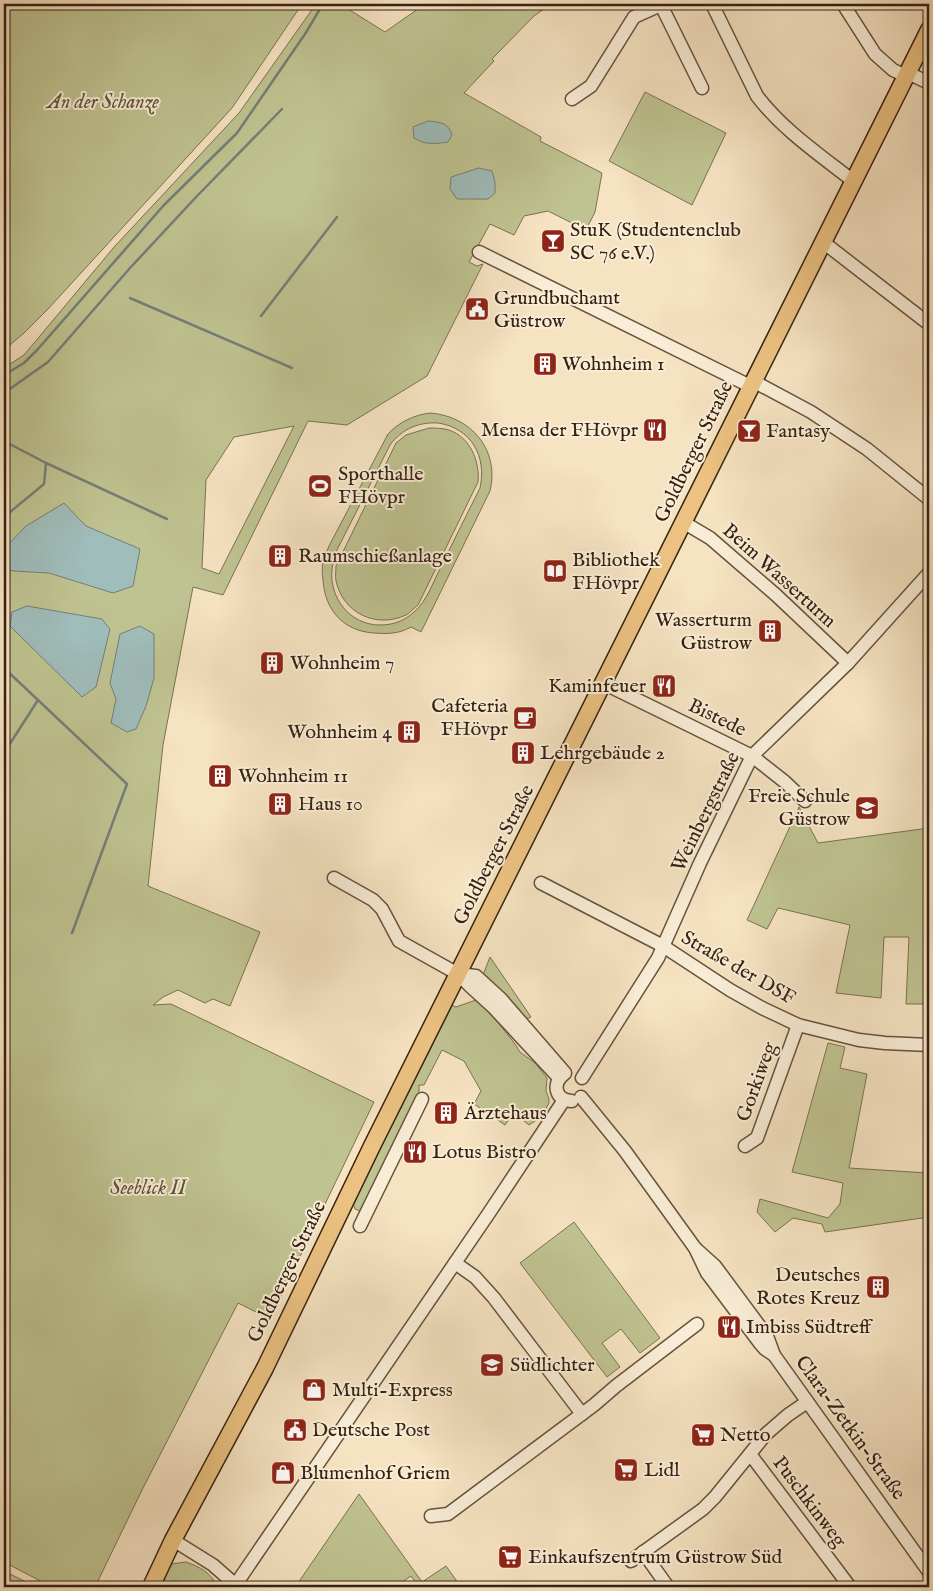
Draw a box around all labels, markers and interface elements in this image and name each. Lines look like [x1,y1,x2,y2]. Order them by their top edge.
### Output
park label: An der Schanze [45,90,159,115]
place label: StuK (Studentenclub SC 76 e.V.) [570,218,741,266]
bar icon: StuK (Studentenclub SC 76 e.V.) [540,228,566,254]
place label: Grundbuchamt Güstrow [494,286,620,334]
public building icon: Grundbuchamt Güstrow [464,296,490,322]
building icon: Wohnheim 1 [532,351,558,377]
place label: Wohnheim 1 [562,352,664,377]
street label: Goldberger Straße [649,377,739,527]
restaurant icon: Mensa der FHövpr [642,417,668,443]
place label: Mensa der FHövpr [481,418,639,443]
bar icon: Fantasy [736,418,762,444]
place label: Fantasy [766,419,830,444]
place label: Sporthalle FHövpr [338,462,423,510]
sports icon: Sporthalle FHövpr [307,473,333,499]
street label: Beim Wasserturm [717,518,841,634]
building icon: Raumschießanlage [267,543,293,569]
place label: Raumschießanlage [298,544,452,569]
place label: Bibliothek FHövpr [572,548,660,596]
library icon: Bibliothek FHövpr [542,558,568,584]
place label: Wasserturm Güstrow [655,608,753,656]
building icon: Wasserturm Güstrow [757,618,783,644]
building icon: Wohnheim 7 [259,650,285,676]
place label: Wohnheim 7 [290,651,394,676]
restaurant icon: Kaminfeuer [651,673,677,699]
place label: Kaminfeuer [548,674,647,699]
street label: Bistede [684,693,750,743]
place label: Cafeteria FHövpr [431,694,509,742]
cafe icon: Cafeteria FHövpr [512,705,538,731]
building icon: Wohnheim 4 [396,719,422,745]
place label: Wohnheim 4 [287,720,392,745]
building icon: Lehrgebäude 2 [510,740,536,766]
place label: Lehrgebäude 2 [540,741,665,766]
street label: Weinbergstraße [666,748,746,876]
building icon: Wohnheim 11 [207,763,233,789]
place label: Wohnheim 11 [238,764,348,789]
street label: Goldberger Straße [448,781,540,929]
place label: Freie Schule Güstrow [748,784,851,832]
building icon: Haus 10 [267,791,293,817]
place label: Haus 10 [298,792,363,817]
school or university icon: Freie Schule Güstrow [854,795,880,821]
street label: Straße der DSF [677,925,800,1011]
street label: Gorkiweg [731,1038,783,1125]
building icon: Ärztehaus [433,1100,459,1126]
place label: Ärztehaus [463,1101,547,1126]
restaurant icon: Lotus Bistro [402,1139,428,1165]
place label: Lotus Bistro [432,1140,537,1165]
park label: Seeblick II [110,1176,188,1201]
street label: Goldberger Straße [242,1197,332,1347]
place label: Deutsches Rotes Kreuz [756,1263,860,1311]
building icon: Deutsches Rotes Kreuz [865,1274,891,1300]
restaurant icon: Imbiss Südtreff [716,1314,742,1340]
place label: Imbiss Südtreff [746,1315,873,1340]
street label: Clara-Zetkin-Straße [789,1351,911,1505]
school or university icon: Südlichter [479,1352,505,1378]
place label: Südlichter [510,1353,595,1378]
shop icon: Multi-Express [301,1377,327,1403]
place label: Multi-Express [332,1378,453,1403]
public building icon: Deutsche Post [282,1417,308,1443]
place label: Deutsche Post [312,1418,430,1443]
supermarket icon: Netto [690,1422,716,1448]
place label: Netto [720,1423,771,1448]
street label: Puschkinweg [767,1451,852,1553]
supermarket icon: Lidl [613,1457,639,1483]
place label: Lidl [644,1458,680,1483]
shop icon: Blumenhof Griem [270,1460,296,1486]
place label: Blumenhof Griem [300,1461,450,1486]
supermarket icon: Einkaufszentrum Güstrow Süd [497,1544,523,1570]
place label: Einkaufszentrum Güstrow Süd [528,1545,782,1570]

